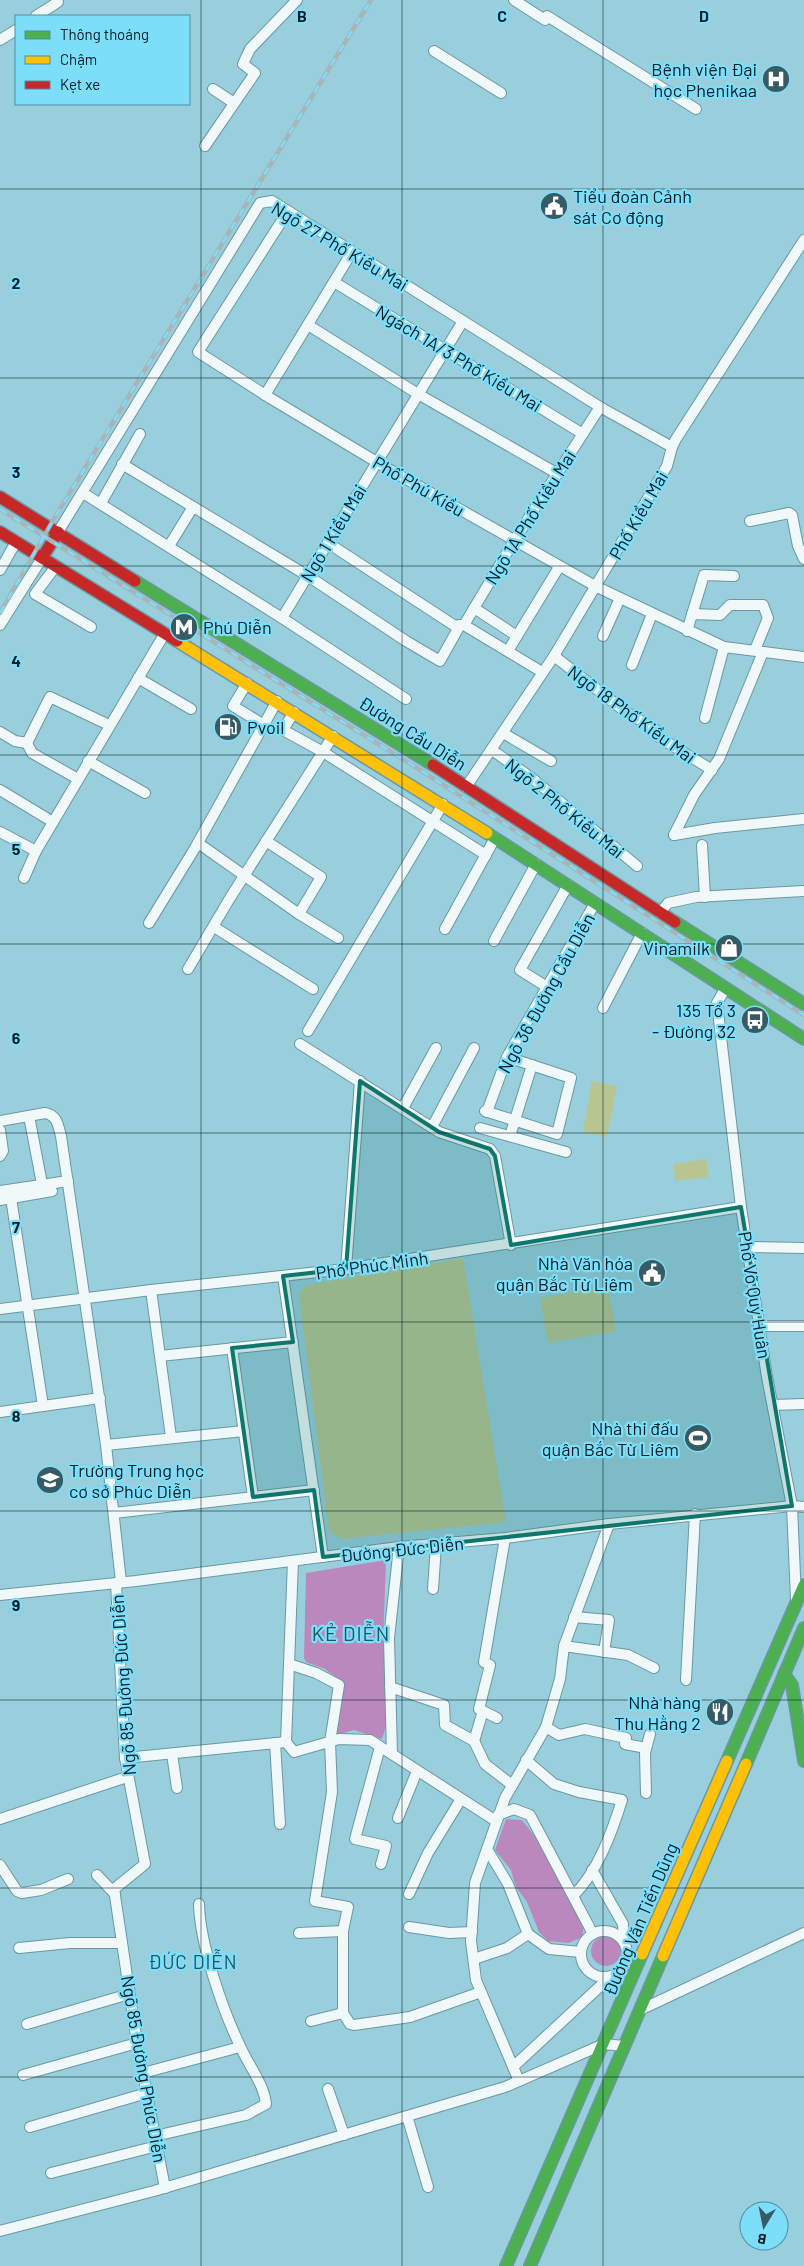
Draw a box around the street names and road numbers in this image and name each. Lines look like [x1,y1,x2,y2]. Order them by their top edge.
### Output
street label: Ngõ 27 Phố Kiều Mai [268,197,412,295]
street label: Ngách 1A/3 Phố Kiều Mai [372,300,546,416]
street label: Ngõ 1A Phố Kiều Mai [480,446,580,588]
street label: Phố Phú Kiều [369,451,469,521]
street label: Phố Kiều Mai [604,467,672,563]
street label: Ngõ 1 Kiều Mai [295,480,371,586]
street label: Ngõ 18 Phố Kiều Mai [564,660,700,768]
street label: Đường Cầu Diễn [355,691,471,775]
street label: Ngõ 2 Phố Kiều Mai [501,753,629,863]
street label: Ngõ 36 Đường Cầu Diễn [493,909,599,1077]
street label: Phố Võ Quý Huân [734,1230,776,1360]
street label: Phố Phúc Minh [314,1246,430,1284]
street label: Đường Đức Diễn [339,1532,465,1566]
street label: Ngõ 85 Đường Đức Diễn [106,1594,140,1776]
street label: Đường Văn Tiến Dũng [598,1839,682,1999]
street label: Ngõ 85 Đường Phúc Diễn [117,1974,171,2164]

